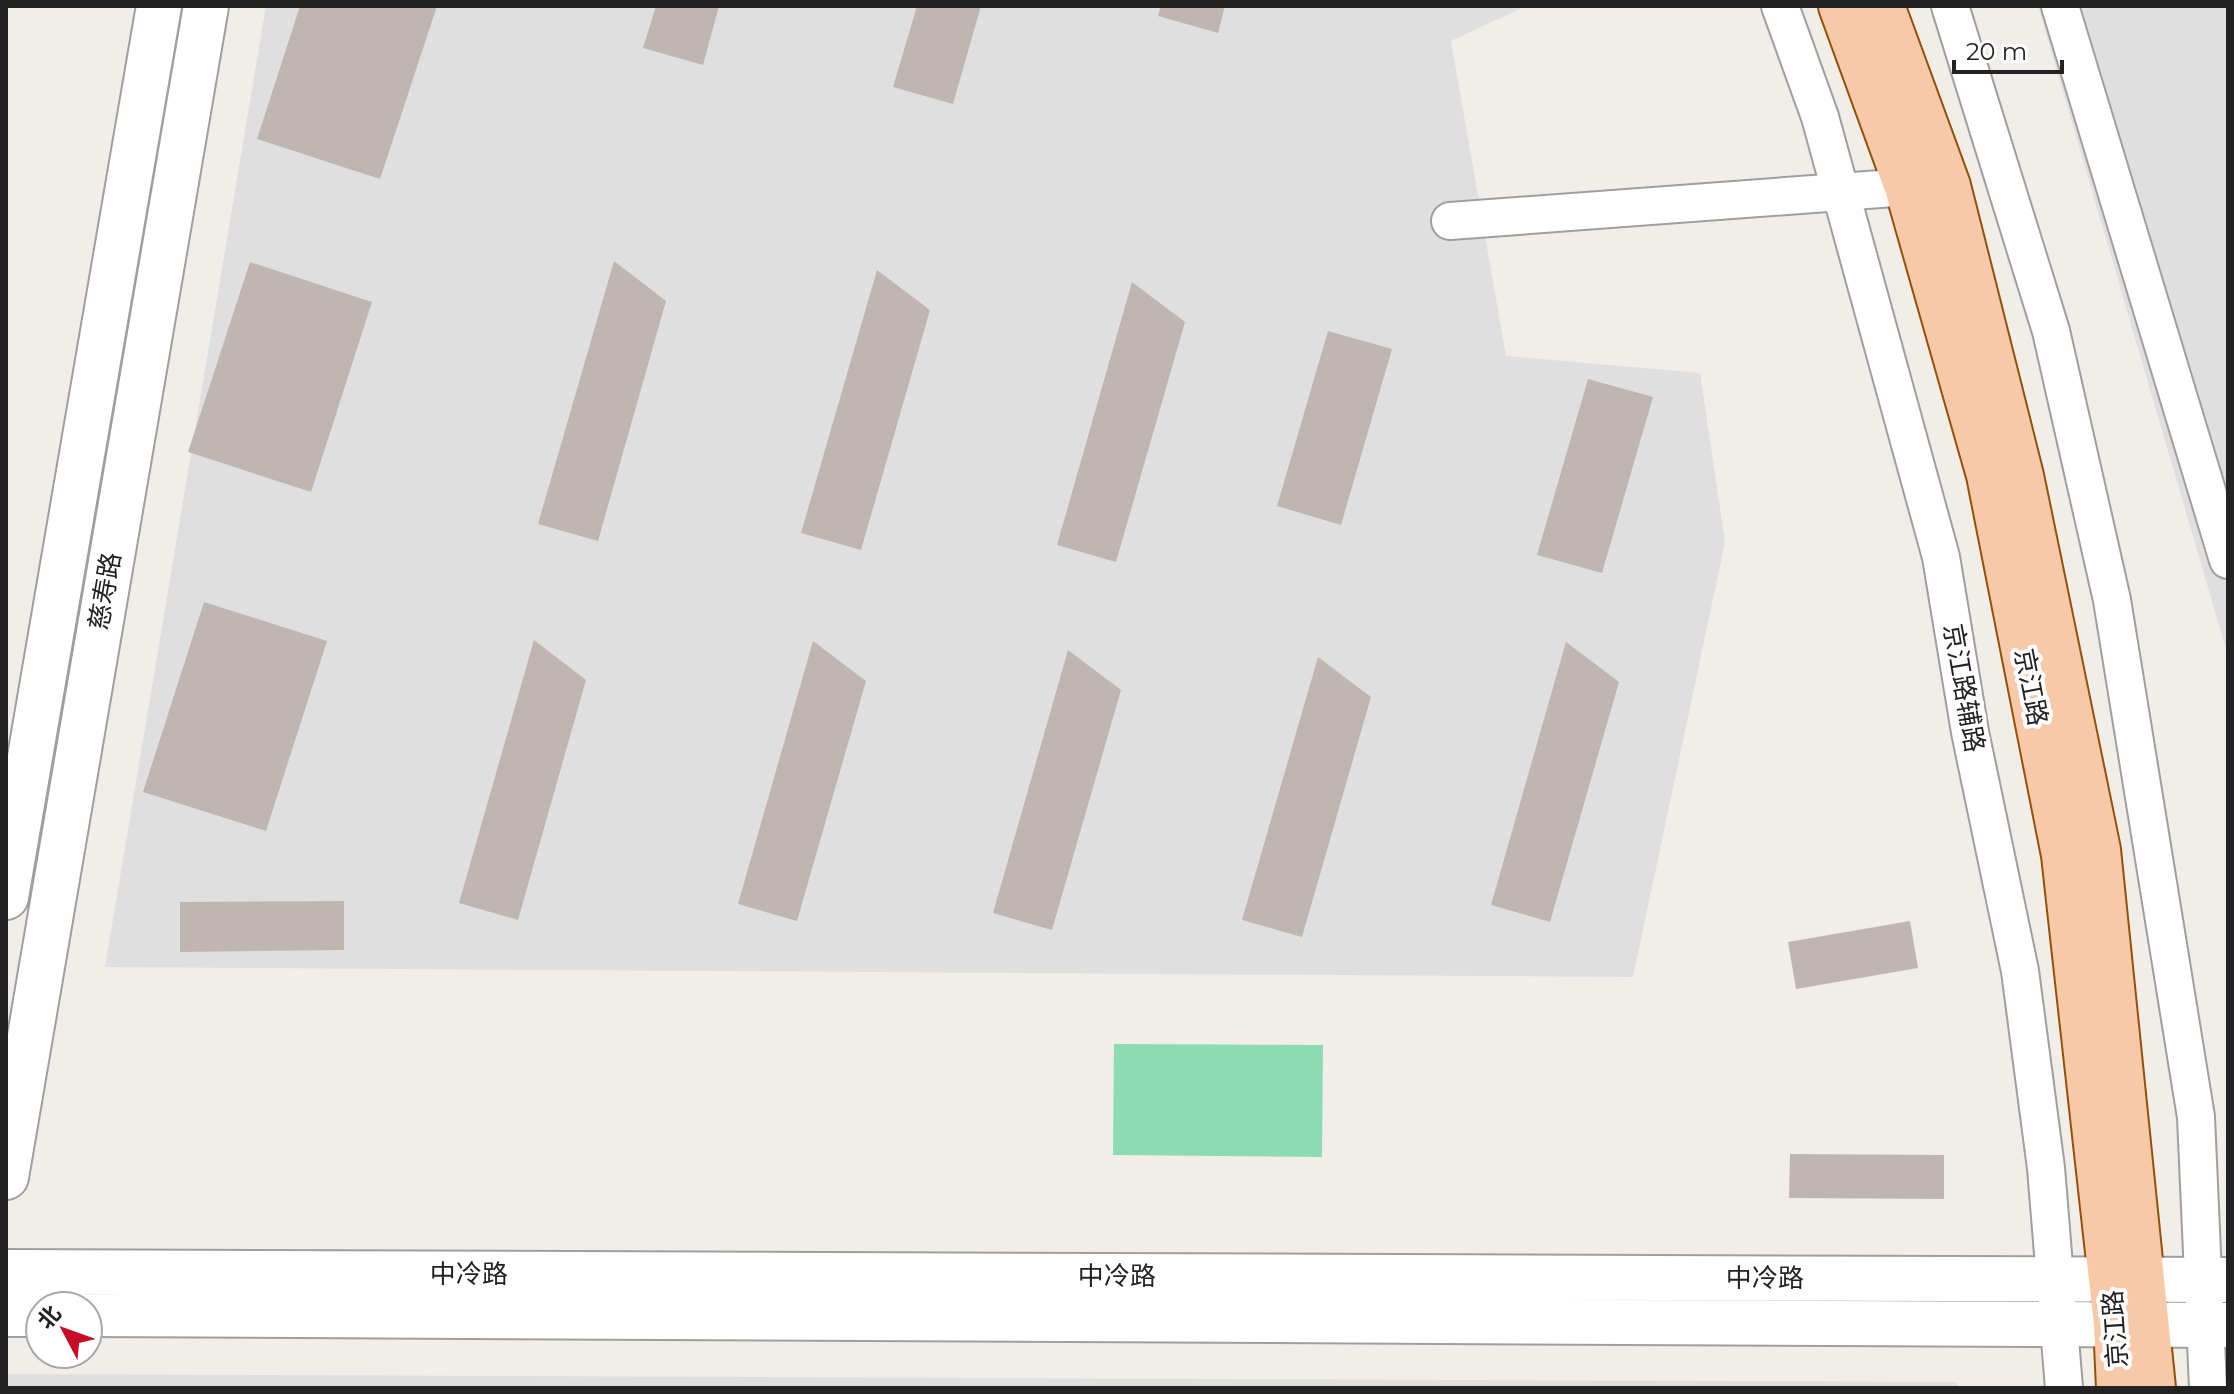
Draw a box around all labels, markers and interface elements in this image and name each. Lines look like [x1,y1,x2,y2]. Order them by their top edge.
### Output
scale bar [1954,24,2062,74]
text: 20 m [1966,37,2027,66]
street label: 慈寿路 [82,550,128,632]
street label: 京江路辅路 [1937,621,1991,755]
street label: 京江路 [2008,646,2054,728]
street label: 中冷路 [430,1258,508,1290]
street label: 中冷路 [1078,1260,1156,1292]
street label: 中冷路 [1726,1262,1804,1294]
street label: 京江路 [2096,1289,2134,1369]
north arrow [24,1290,104,1370]
text: 北 [32,1300,67,1334]

